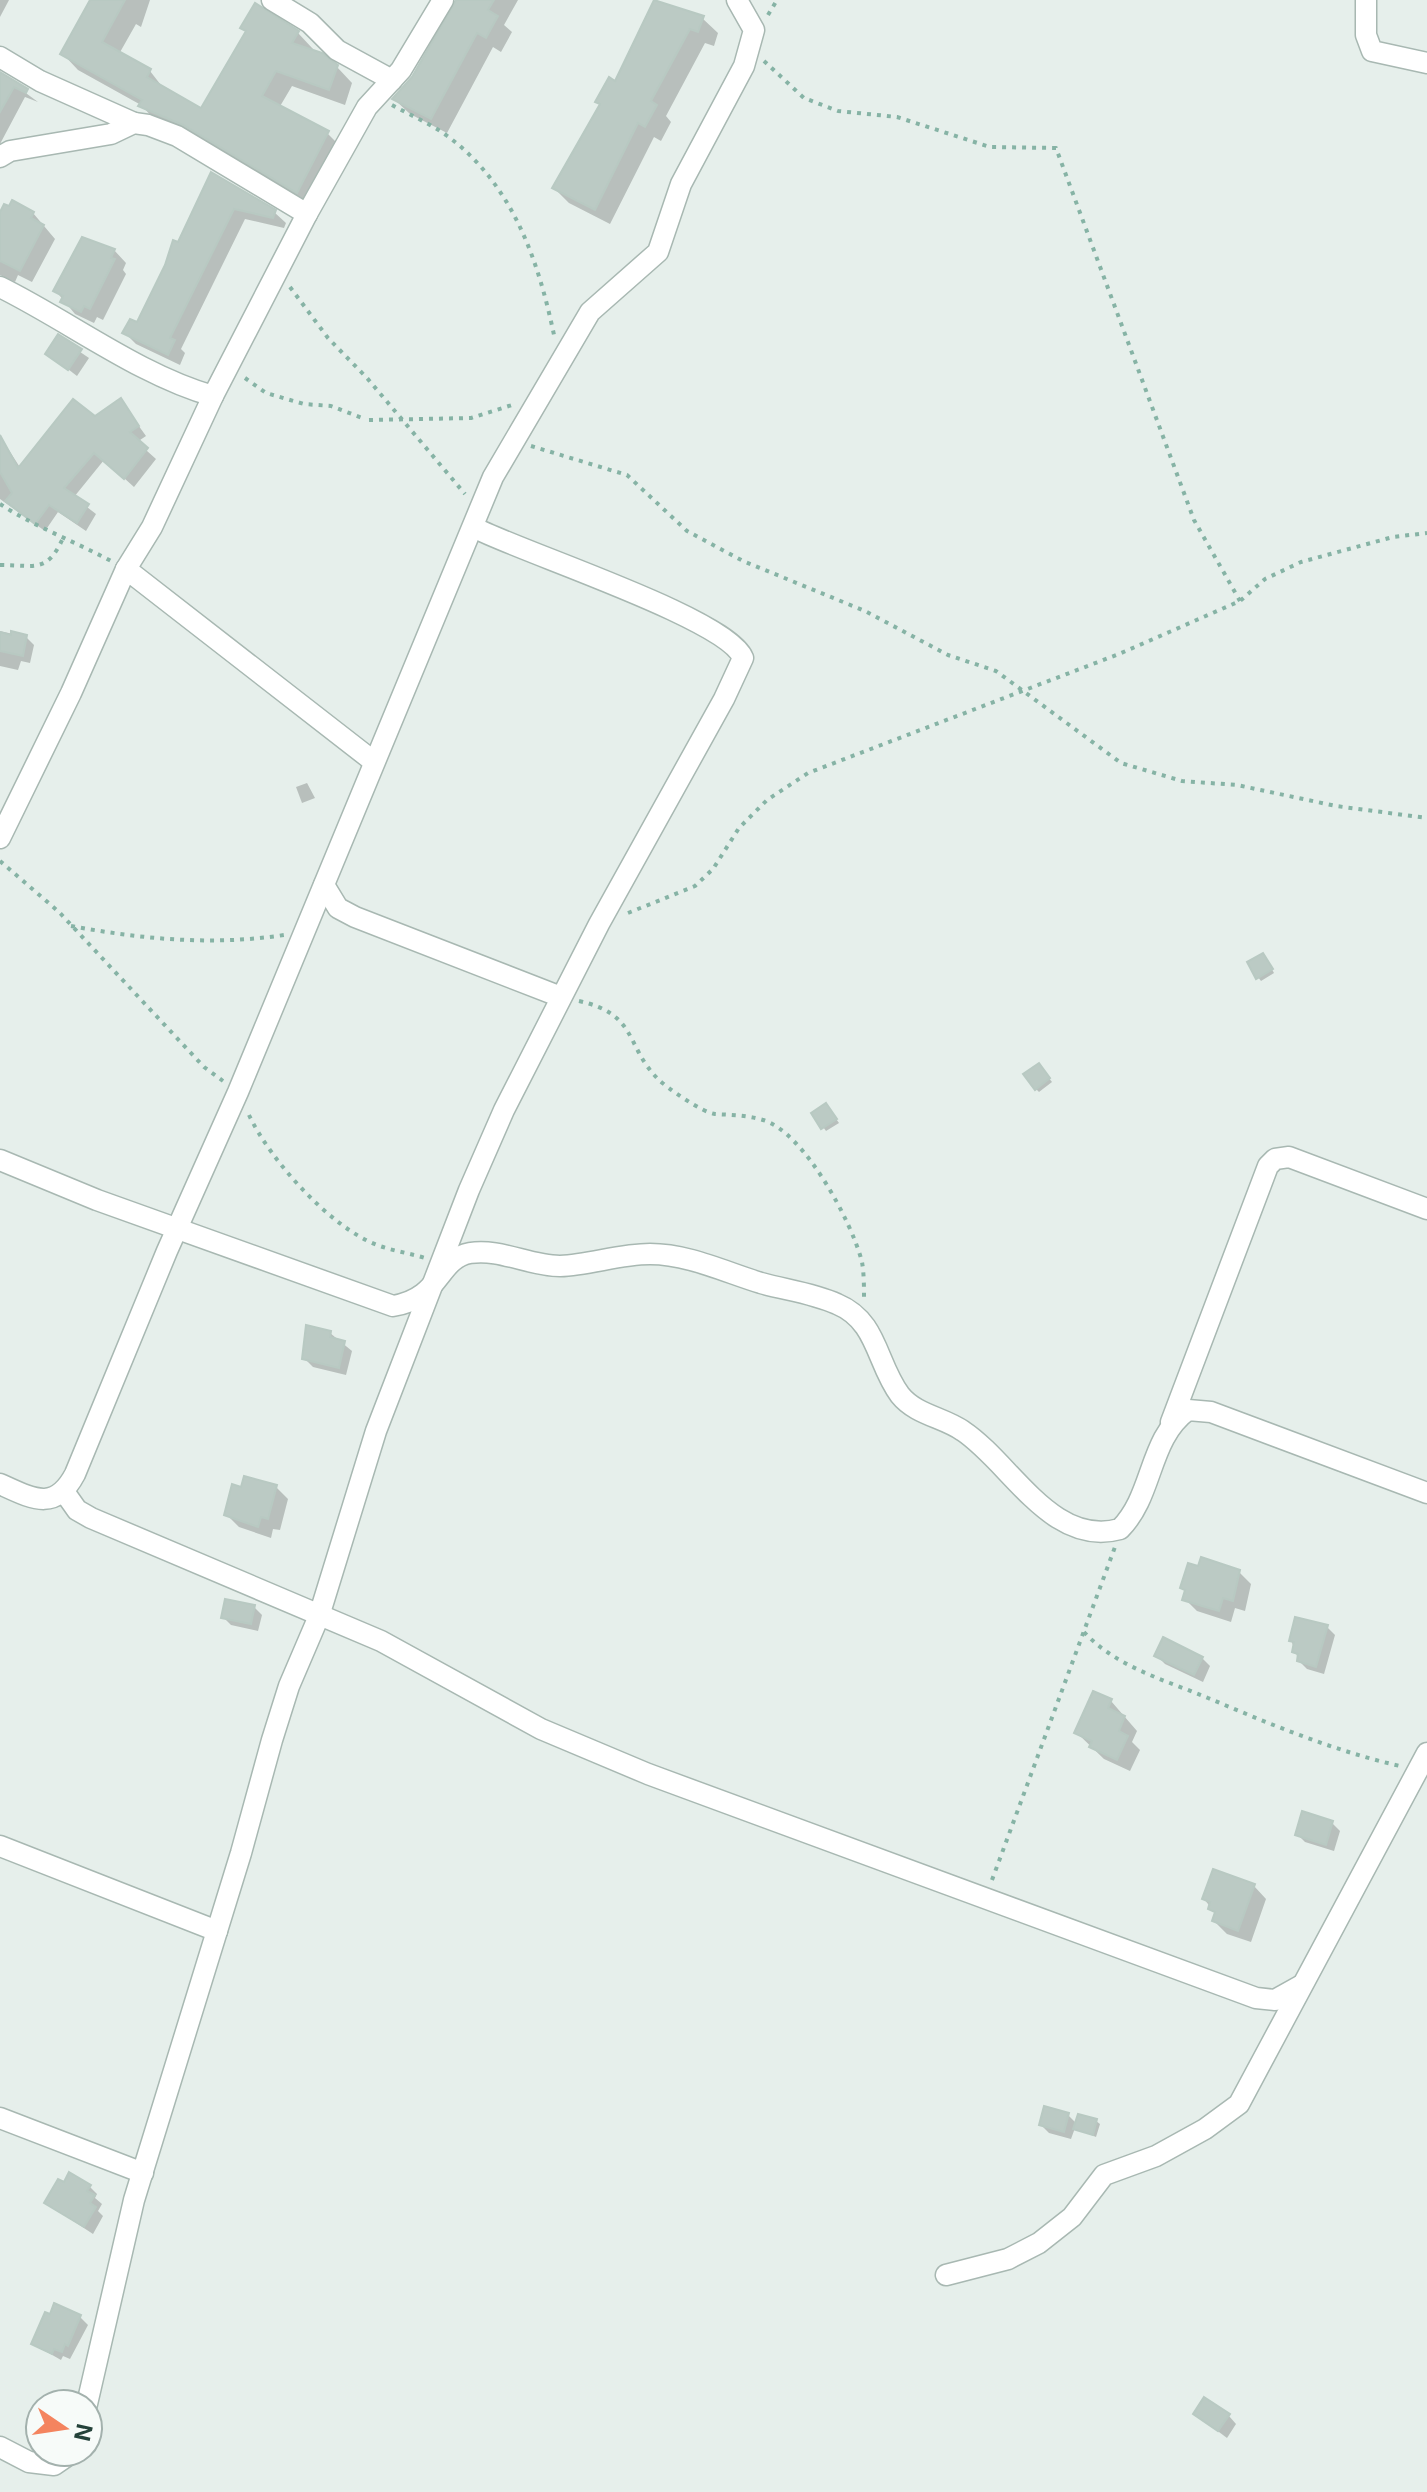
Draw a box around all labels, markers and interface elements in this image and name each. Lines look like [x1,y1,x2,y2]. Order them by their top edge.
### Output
north arrow [24,2388,104,2468]
text: N [69,2421,98,2444]

